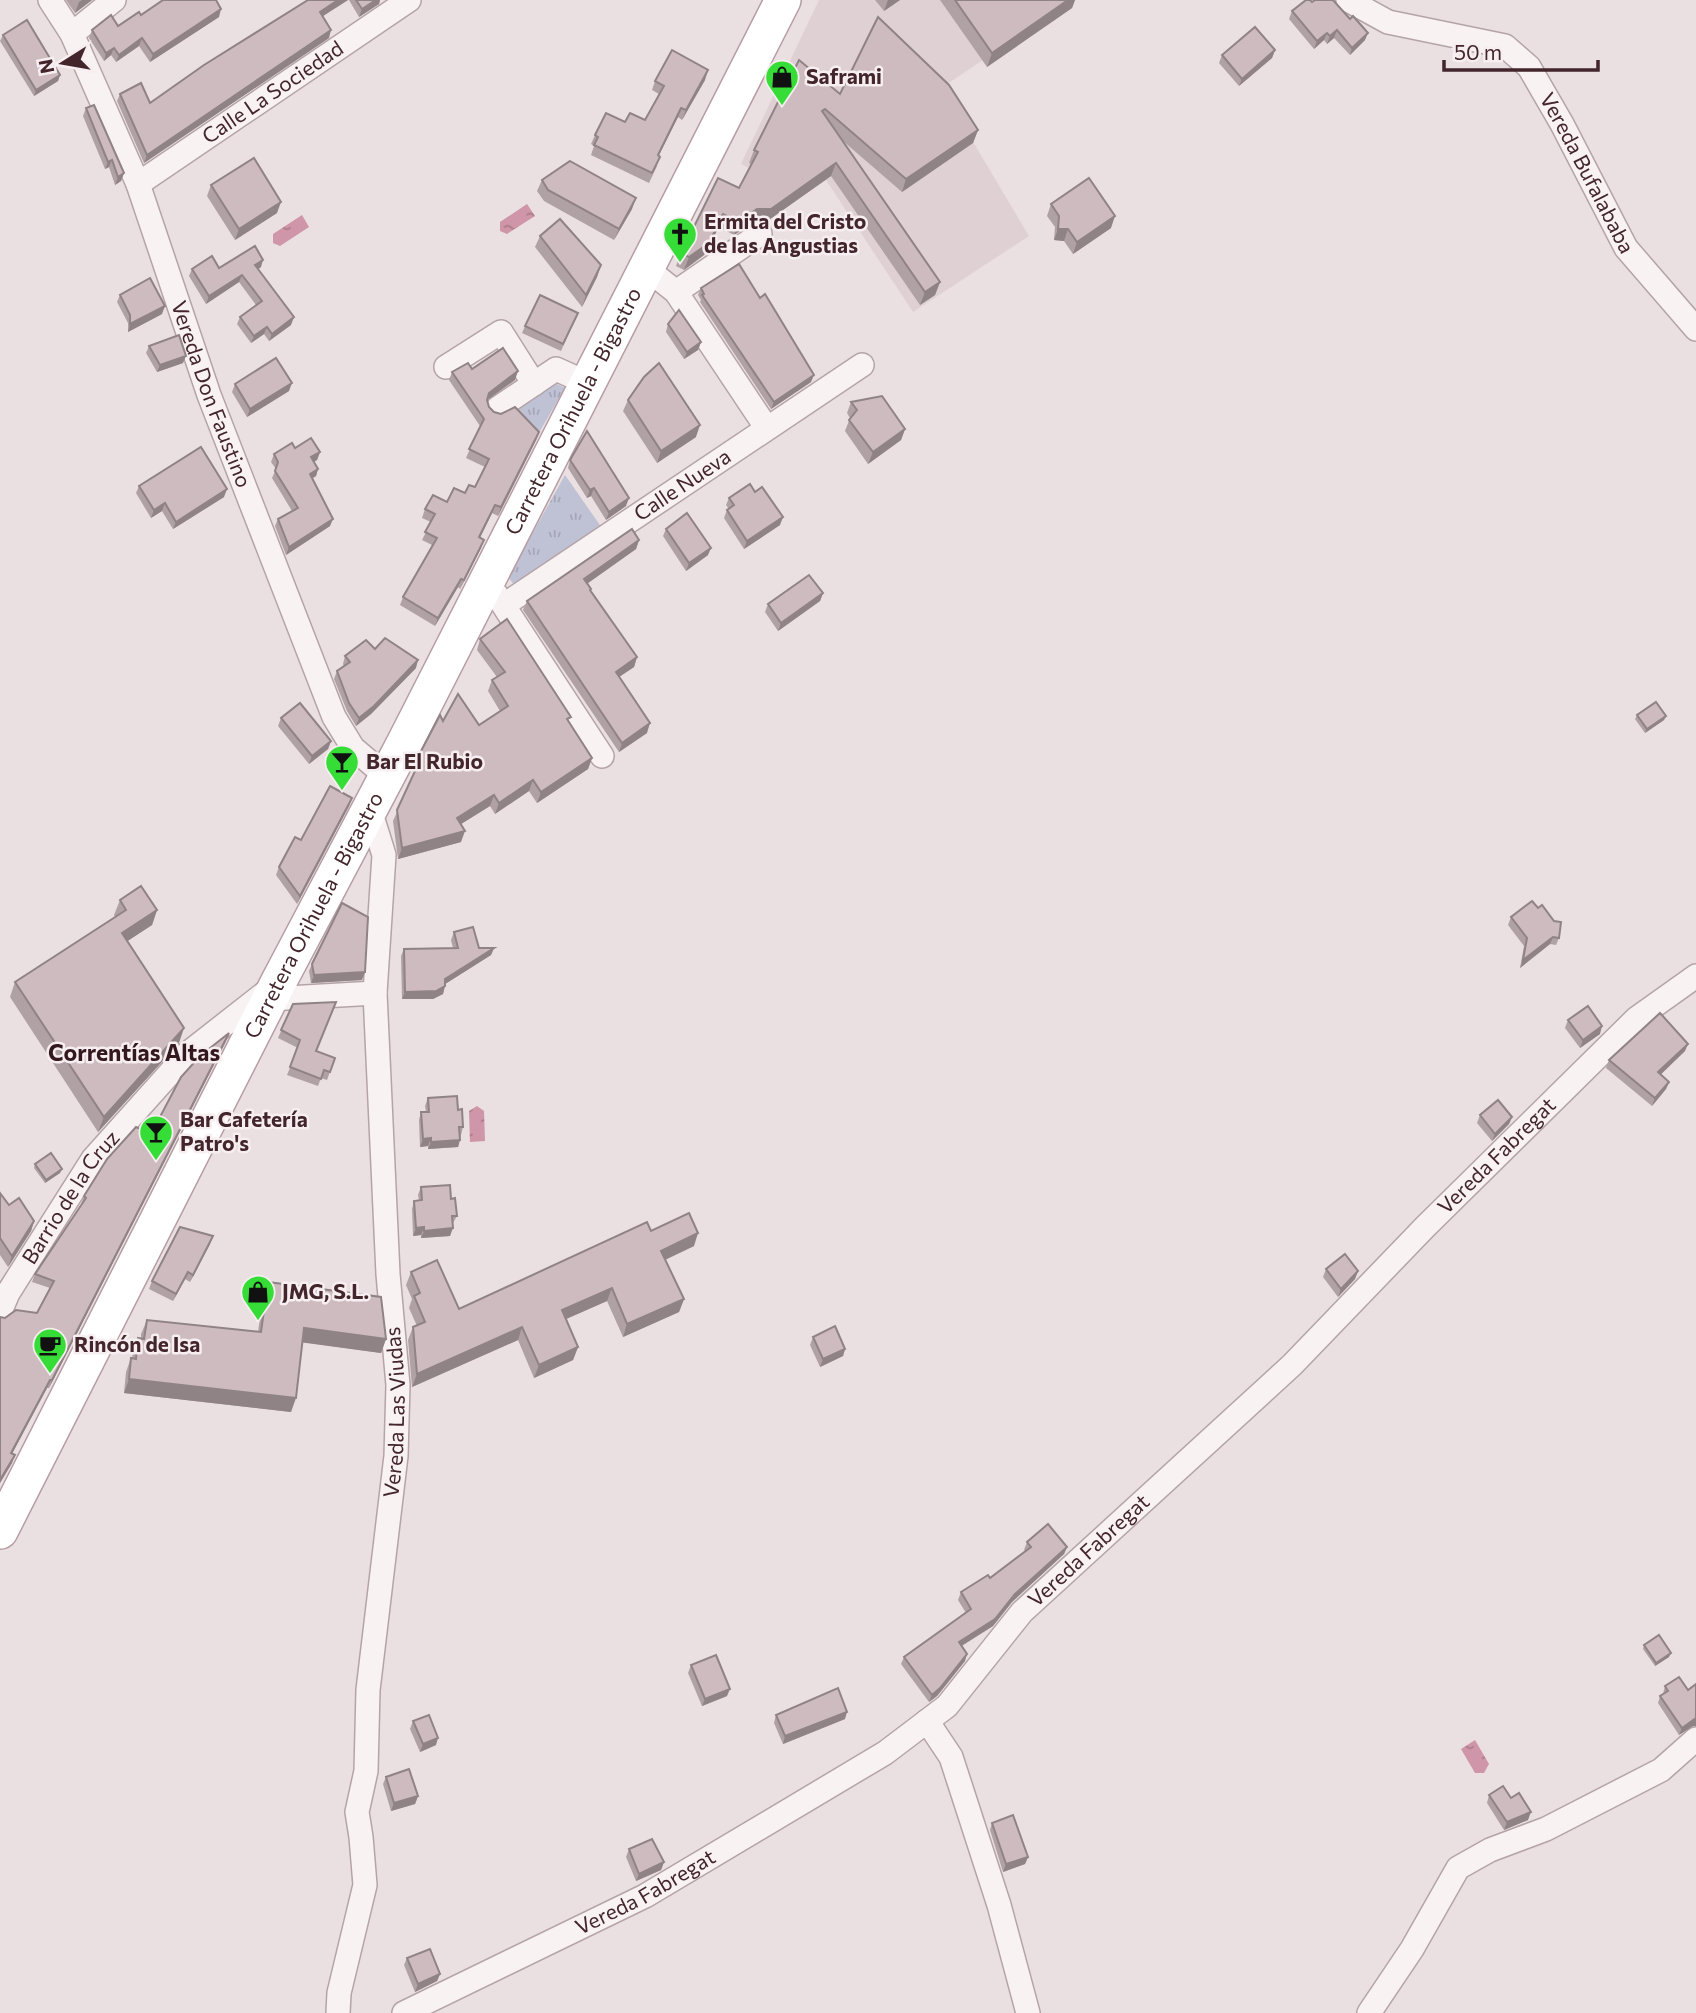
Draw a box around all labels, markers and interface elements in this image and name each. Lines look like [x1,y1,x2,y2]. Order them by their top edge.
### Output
north arrow [28,28,98,98]
scale bar [1444,28,1598,72]
street label: Calle La Sociedad [197,34,347,148]
text: 50 m [1454,39,1502,64]
text: N [33,57,58,76]
shop icon: Saframi [763,58,801,107]
place label: Saframi [806,63,882,88]
street label: Vereda Bufalababa [1536,88,1641,257]
place label: Ermita del Cristo de las Angustias [704,208,866,257]
church icon: Ermita del Cristo de las Angustias [661,215,699,264]
street label: Carretera Orihuela - Bigastro [499,283,646,539]
street label: Vereda Don Faustino [167,297,258,491]
street label: Calle Nueva [629,443,735,525]
bar icon: Bar El Rubio [323,743,361,792]
place label: Bar El Rubio [366,748,483,773]
street label: Carretera Orihuela - Bigastro [238,787,387,1042]
district label: Correntías Altas [48,1038,220,1066]
street label: Vereda Fabregat [1432,1092,1560,1218]
place label: Bar Cafetería Patro's [180,1106,308,1155]
bar icon: Bar Cafetería Patro's [137,1113,175,1162]
street label: Barrio de la Cruz [16,1125,124,1268]
shop icon: JMG, S.L. [239,1273,277,1322]
place label: JMG, S.L. [282,1278,369,1303]
cafe icon: Rincón de Isa [31,1326,69,1375]
street label: Vereda Las Viudas [377,1326,409,1499]
place label: Rincón de Isa [74,1331,200,1356]
street label: Vereda Fabregat [1022,1488,1154,1611]
street label: Vereda Fabregat [571,1843,719,1939]

